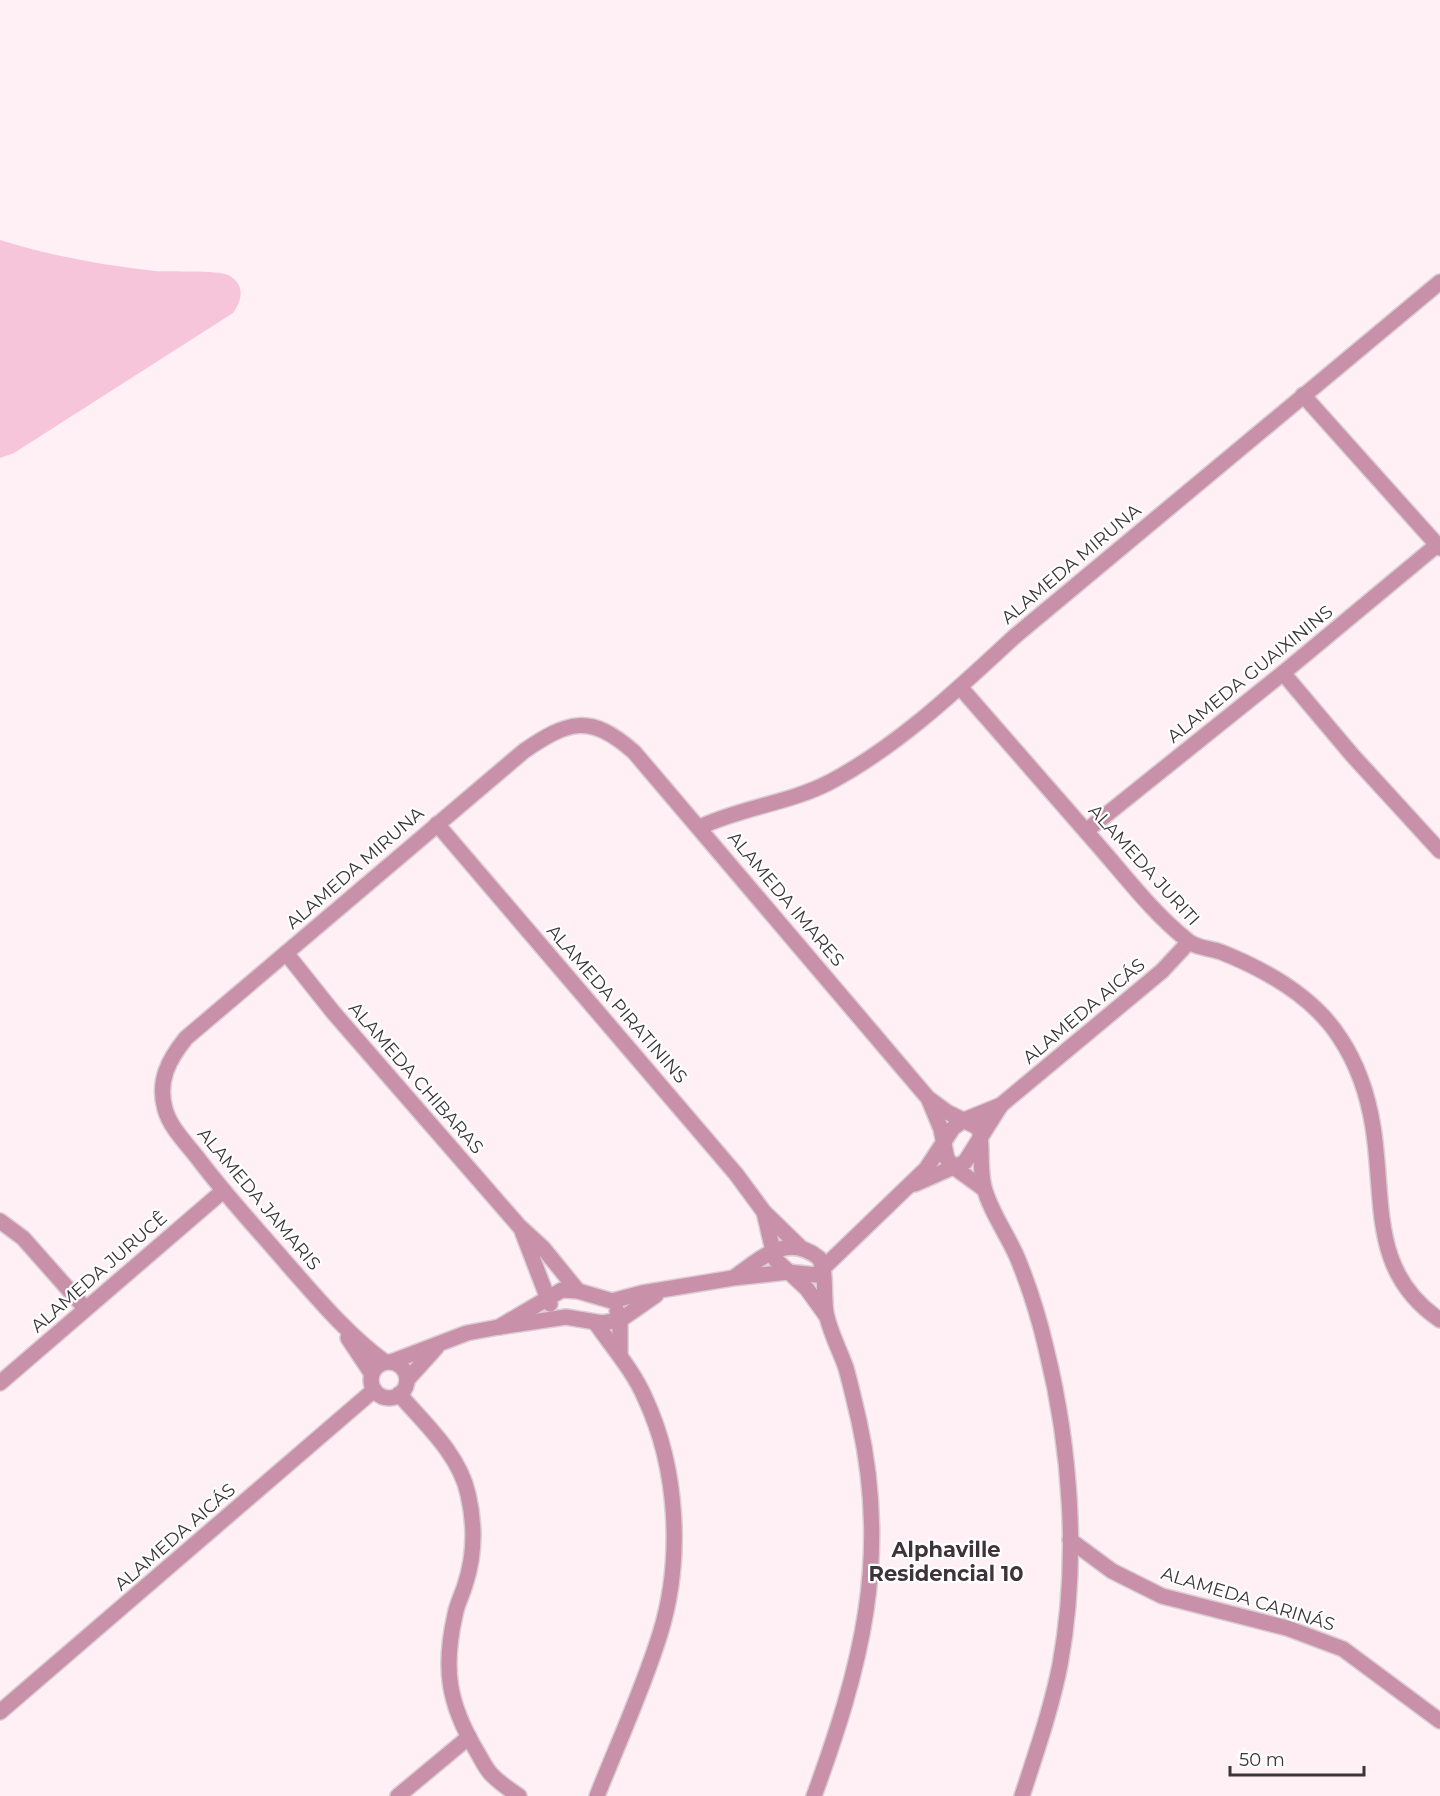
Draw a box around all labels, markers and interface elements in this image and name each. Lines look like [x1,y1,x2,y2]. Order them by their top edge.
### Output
street label: ALAMEDA MIRUNA [997,499,1145,629]
street label: ALAMEDA GUAIXININS [1163,600,1337,748]
street label: ALAMEDA JURITI [1084,800,1204,930]
street label: ALAMEDA MIRUNA [282,802,428,934]
street label: ALAMEDA IMARES [723,827,849,971]
street label: ALAMEDA PIRATININS [542,920,692,1088]
street label: ALAMEDA AICÁS [1018,953,1150,1069]
street label: ALAMEDA CHIBARAS [344,998,488,1158]
street label: ALAMEDA JAMARIS [193,1123,325,1275]
street label: ALAMEDA JURUCÊ [26,1207,172,1337]
street label: ALAMEDA AICÁS [110,1479,240,1595]
district label: Alphaville Residencial 10 [869,1537,1023,1586]
street label: ALAMEDA CARINÁS [1159,1562,1337,1636]
scale bar [1230,1739,1364,1777]
text: 50 m [1239,1749,1285,1771]

